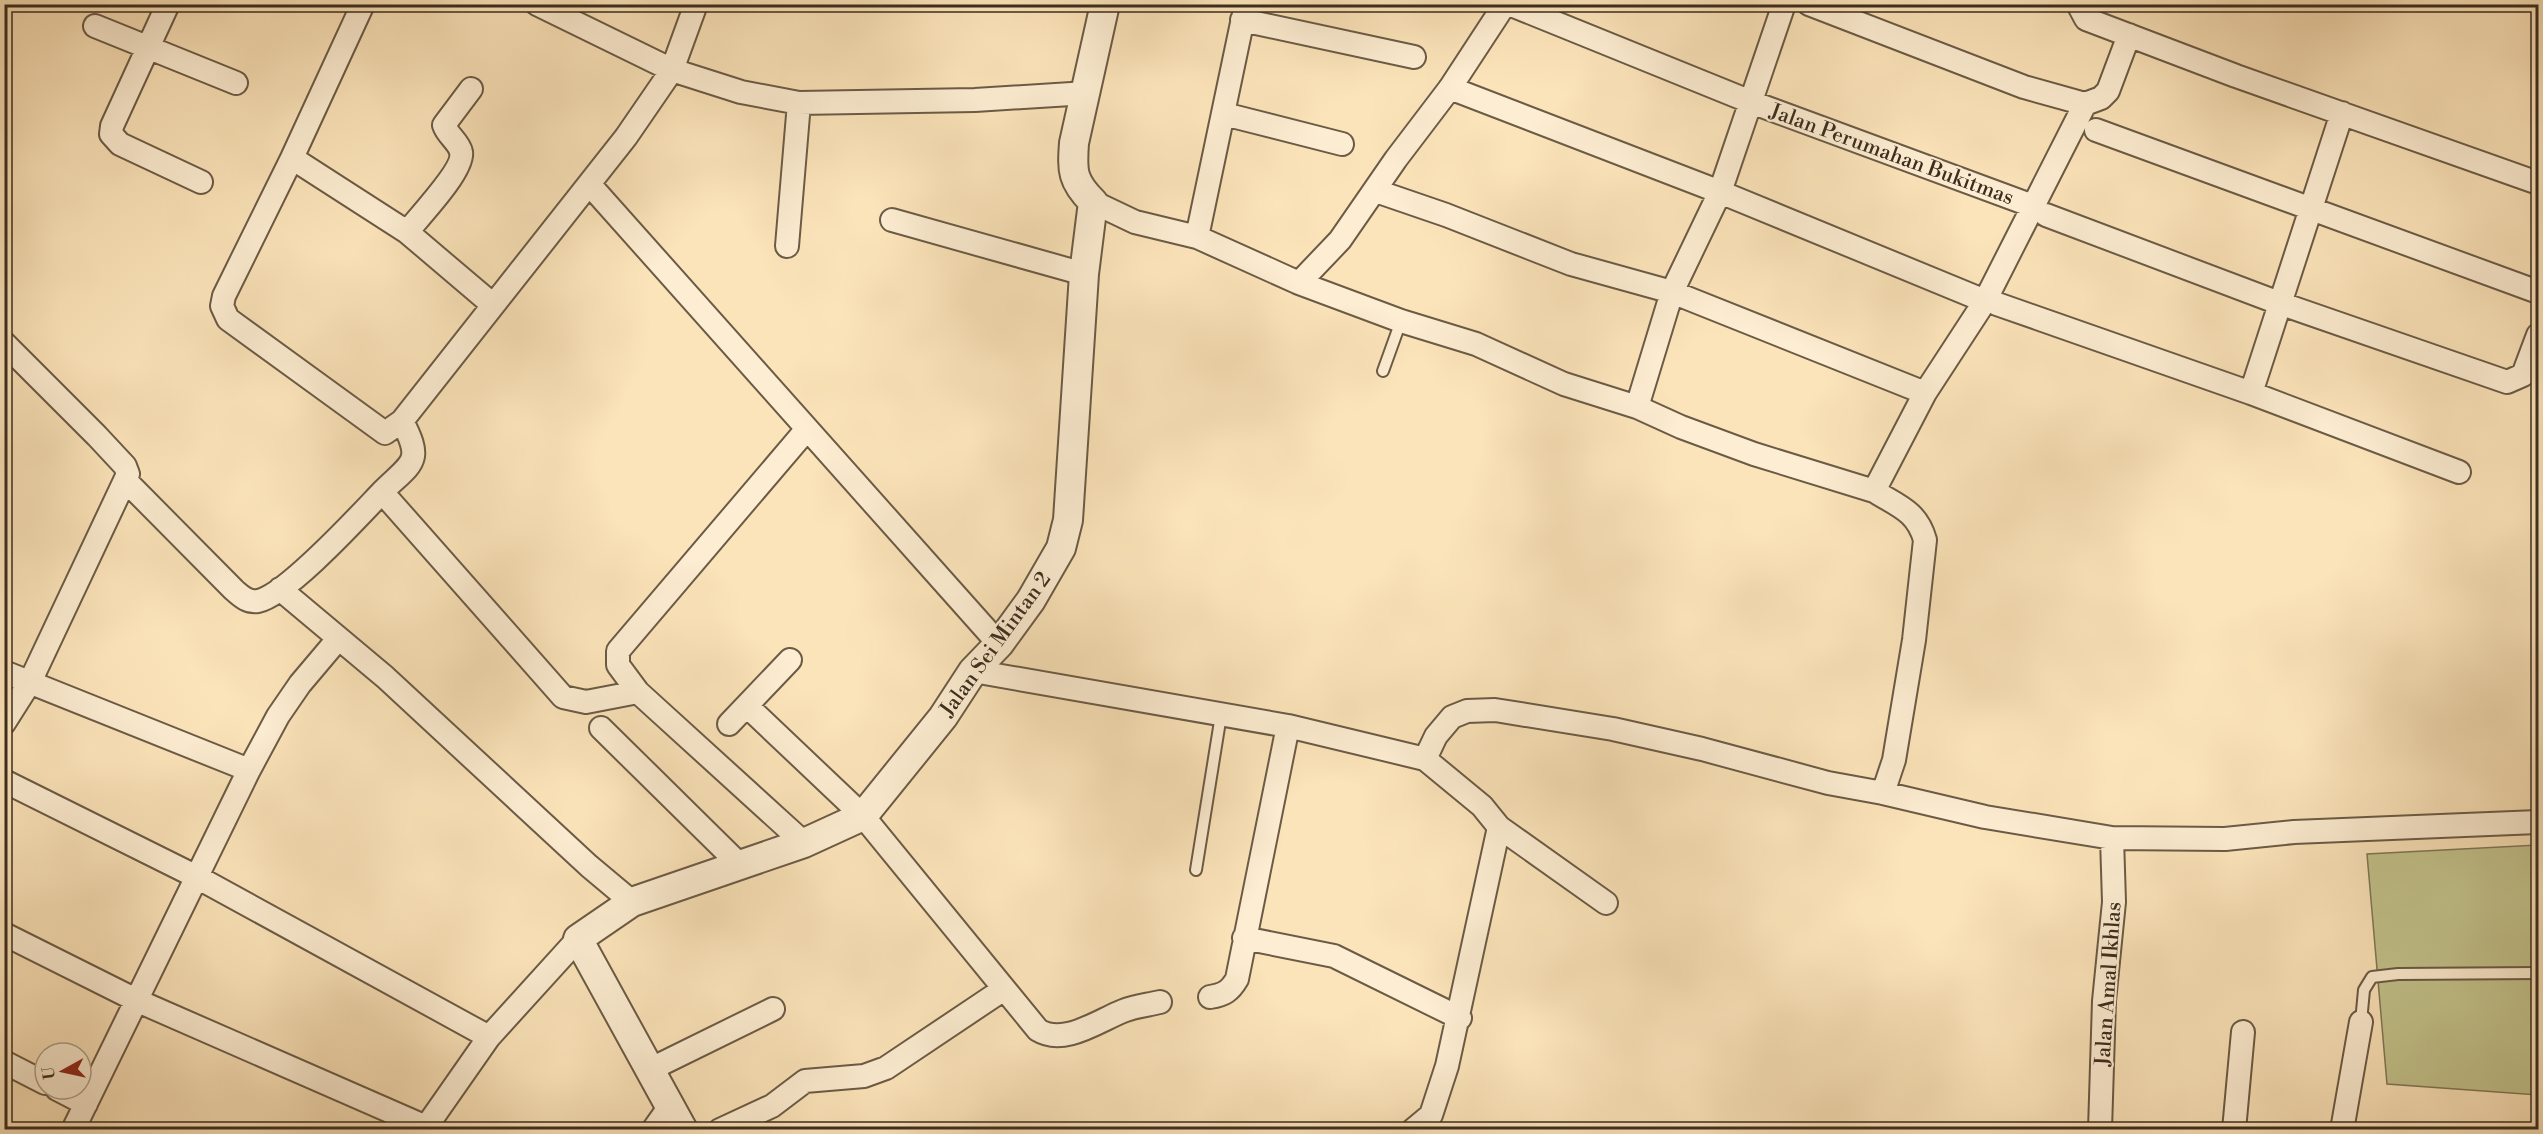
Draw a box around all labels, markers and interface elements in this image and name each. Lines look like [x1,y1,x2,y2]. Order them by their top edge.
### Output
street label: Jalan Perumahan Bukitmas [1765,98,2017,211]
street label: Jalan Sei Mintan 2 [934,567,1057,723]
street label: Jalan Amal Ikhlas [2090,901,2128,1068]
north arrow [33,1041,93,1101]
text: U [38,1065,60,1080]

